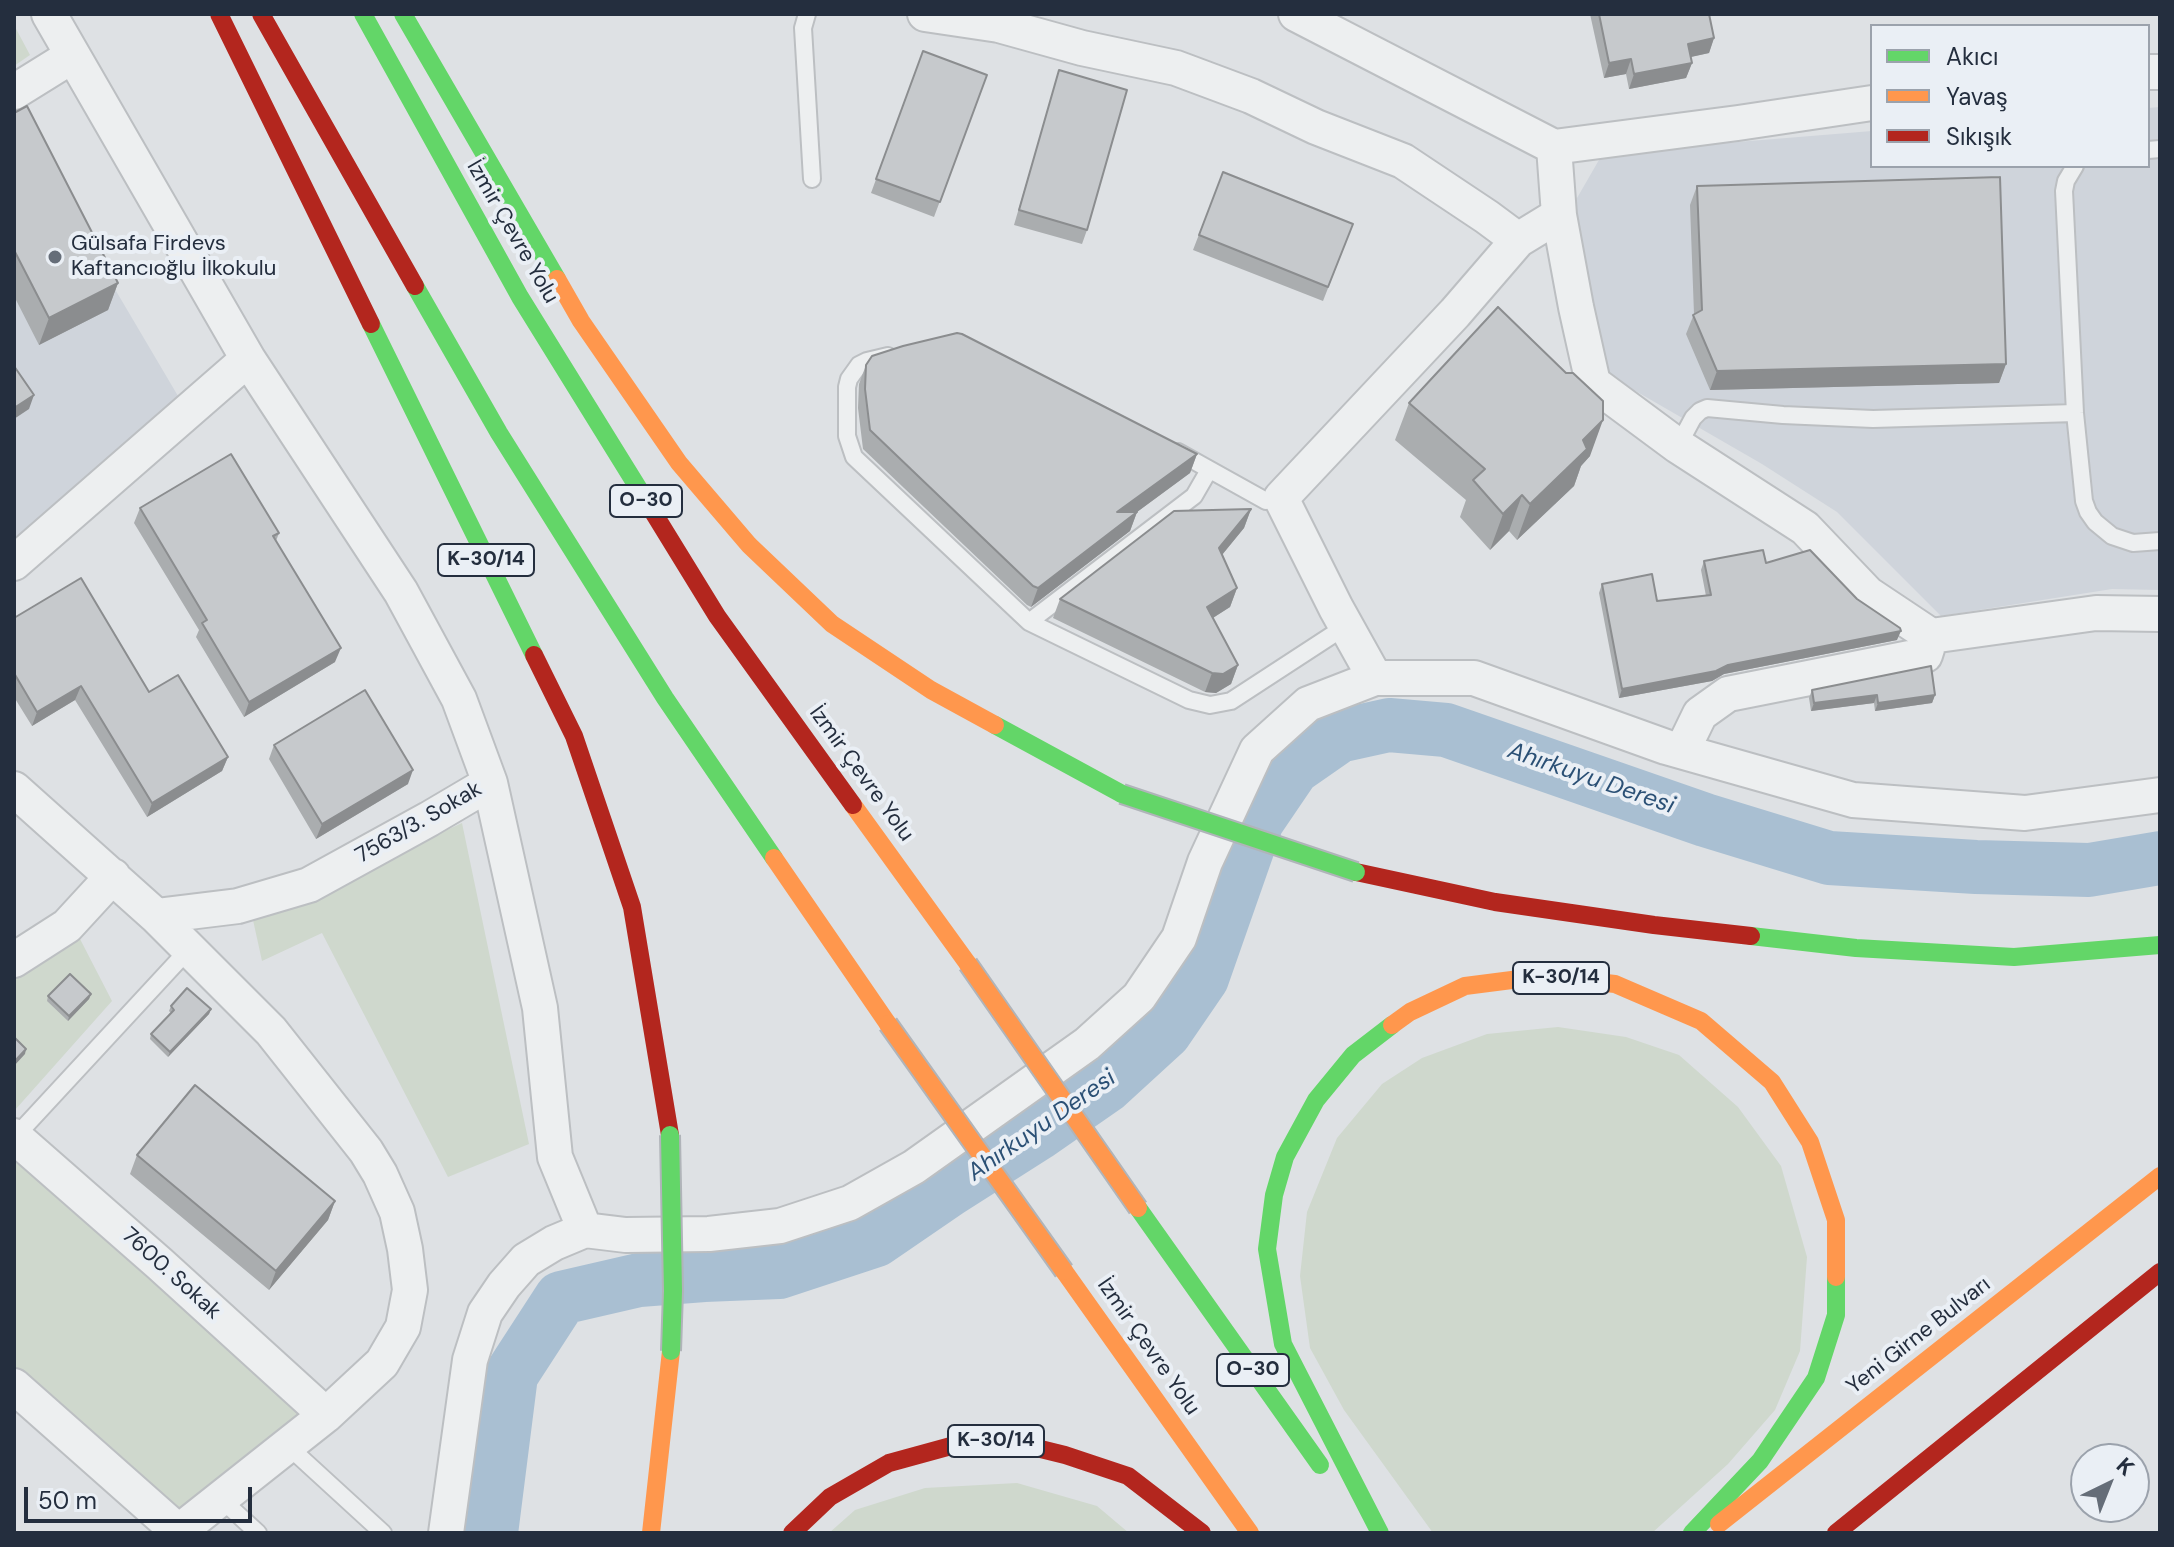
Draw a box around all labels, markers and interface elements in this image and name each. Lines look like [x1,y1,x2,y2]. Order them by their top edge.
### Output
legend [1870,24,2150,168]
text: Akıcı [1946,41,1998,72]
text: Yavaş [1946,81,2008,112]
text: Sıkışık [1946,121,2012,152]
street label: İzmir Çevre Yolu [460,156,564,308]
place label: Gülsafa Firdevs Kaftancıoğlu İlkokulu [71,231,276,282]
marker: Gülsafa Firdevs Kaftancıoğlu İlkokulu [46,248,64,266]
road number: O-30 [610,485,682,517]
road number: K-30/14 [438,544,534,576]
street label: İzmir Çevre Yolu [803,701,919,847]
water label: Ahırkuyu Deresi [1504,737,1678,821]
street label: 7563/3. Sokak [351,776,487,870]
road number: K-30/14 [1513,962,1609,994]
water label: Ahırkuyu Deresi [962,1064,1122,1188]
street label: 7600. Sokak [116,1223,226,1325]
street label: Yeni Girne Bulvarı [1842,1272,1996,1400]
street label: İzmir Çevre Yolu [1091,1273,1205,1421]
road number: O-30 [1217,1354,1289,1386]
road number: K-30/14 [948,1425,1044,1457]
north arrow [2070,1443,2150,1523]
text: K [2110,1451,2140,1482]
scale bar [28,1471,256,1521]
text: 50 m [38,1485,97,1516]

